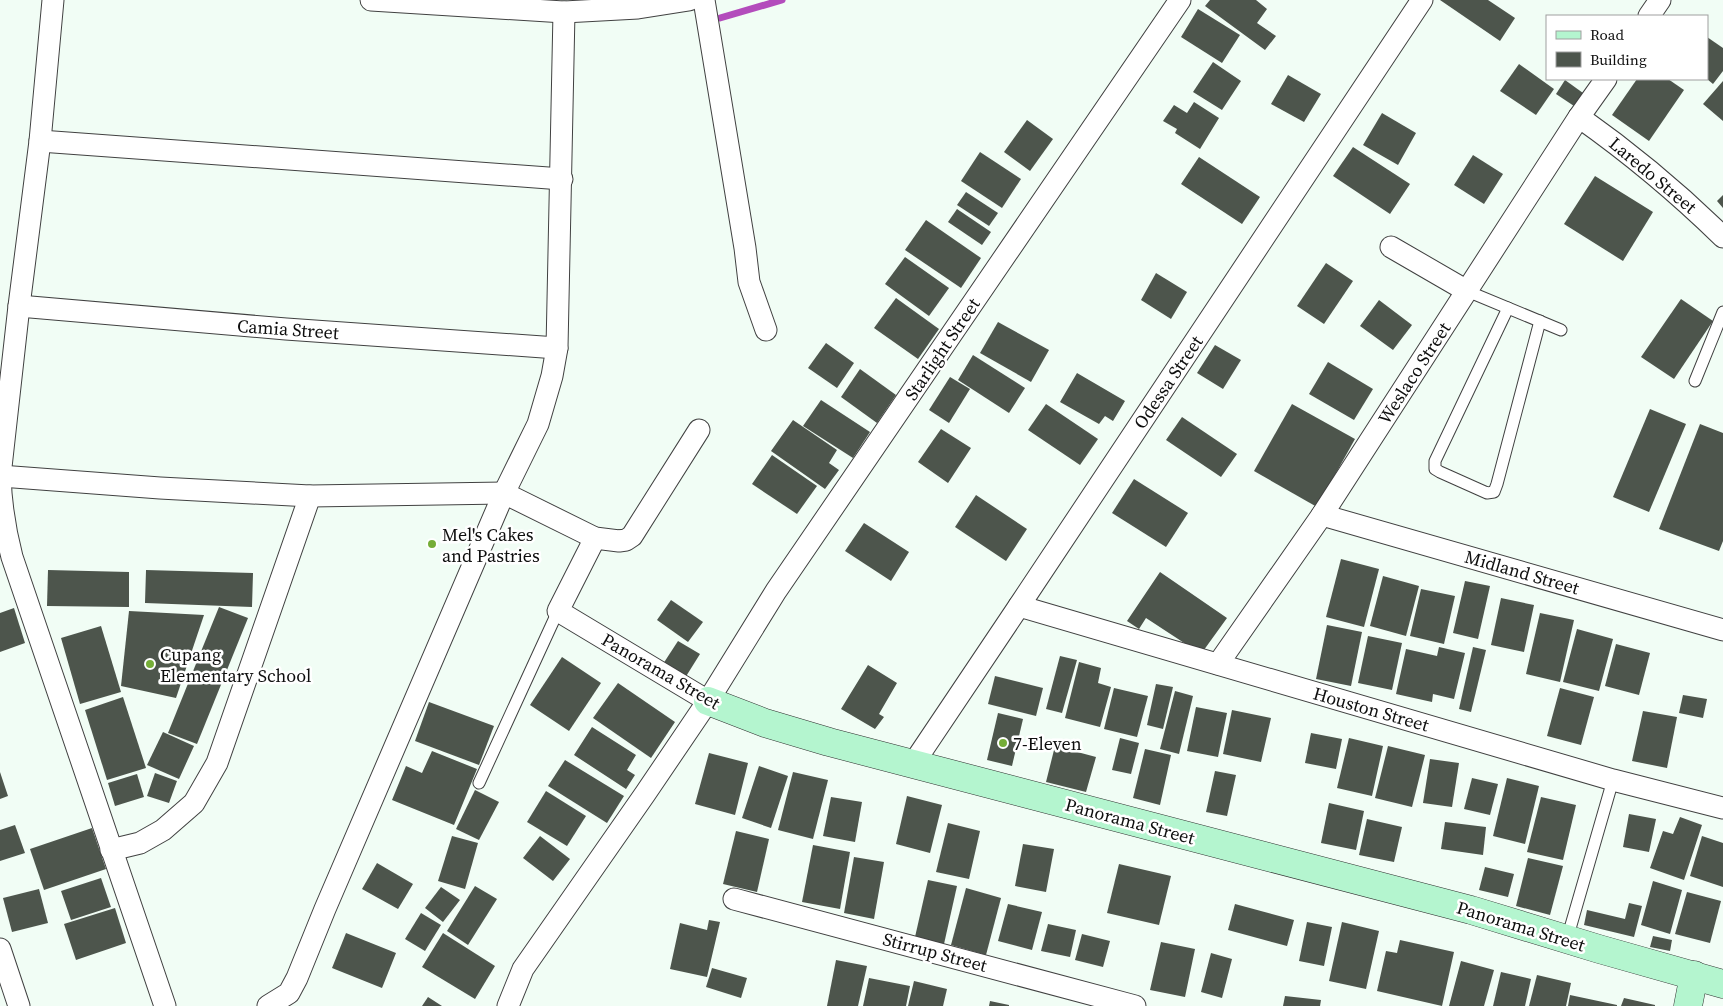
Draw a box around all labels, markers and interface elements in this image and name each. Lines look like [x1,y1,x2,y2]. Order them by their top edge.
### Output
legend [1546,15,1708,80]
text: Road [1590,24,1624,45]
text: Building [1590,49,1647,70]
street label: Laredo Street [1604,131,1702,219]
street label: Starlight Street [898,293,986,405]
street label: Camia Street [236,313,340,345]
street label: Weslaco Street [1372,317,1456,429]
street label: Odessa Street [1128,330,1209,434]
place label: Mel's Cakes and Pastries [442,522,540,568]
marker: Mel's Cakes and Pastries [426,538,438,550]
street label: Midland Street [1462,544,1582,600]
street label: Panorama Street [597,627,725,715]
place label: Cupang Elementary School [160,642,311,688]
marker: Cupang Elementary School [144,658,156,670]
street label: Houston Street [1310,681,1432,737]
place label: 7-Eleven [1013,731,1082,756]
marker: 7-Eleven [997,737,1009,749]
street label: Panorama Street [1063,792,1198,850]
street label: Panorama Street [1454,895,1588,957]
street label: Stirrup Street [880,926,990,978]

